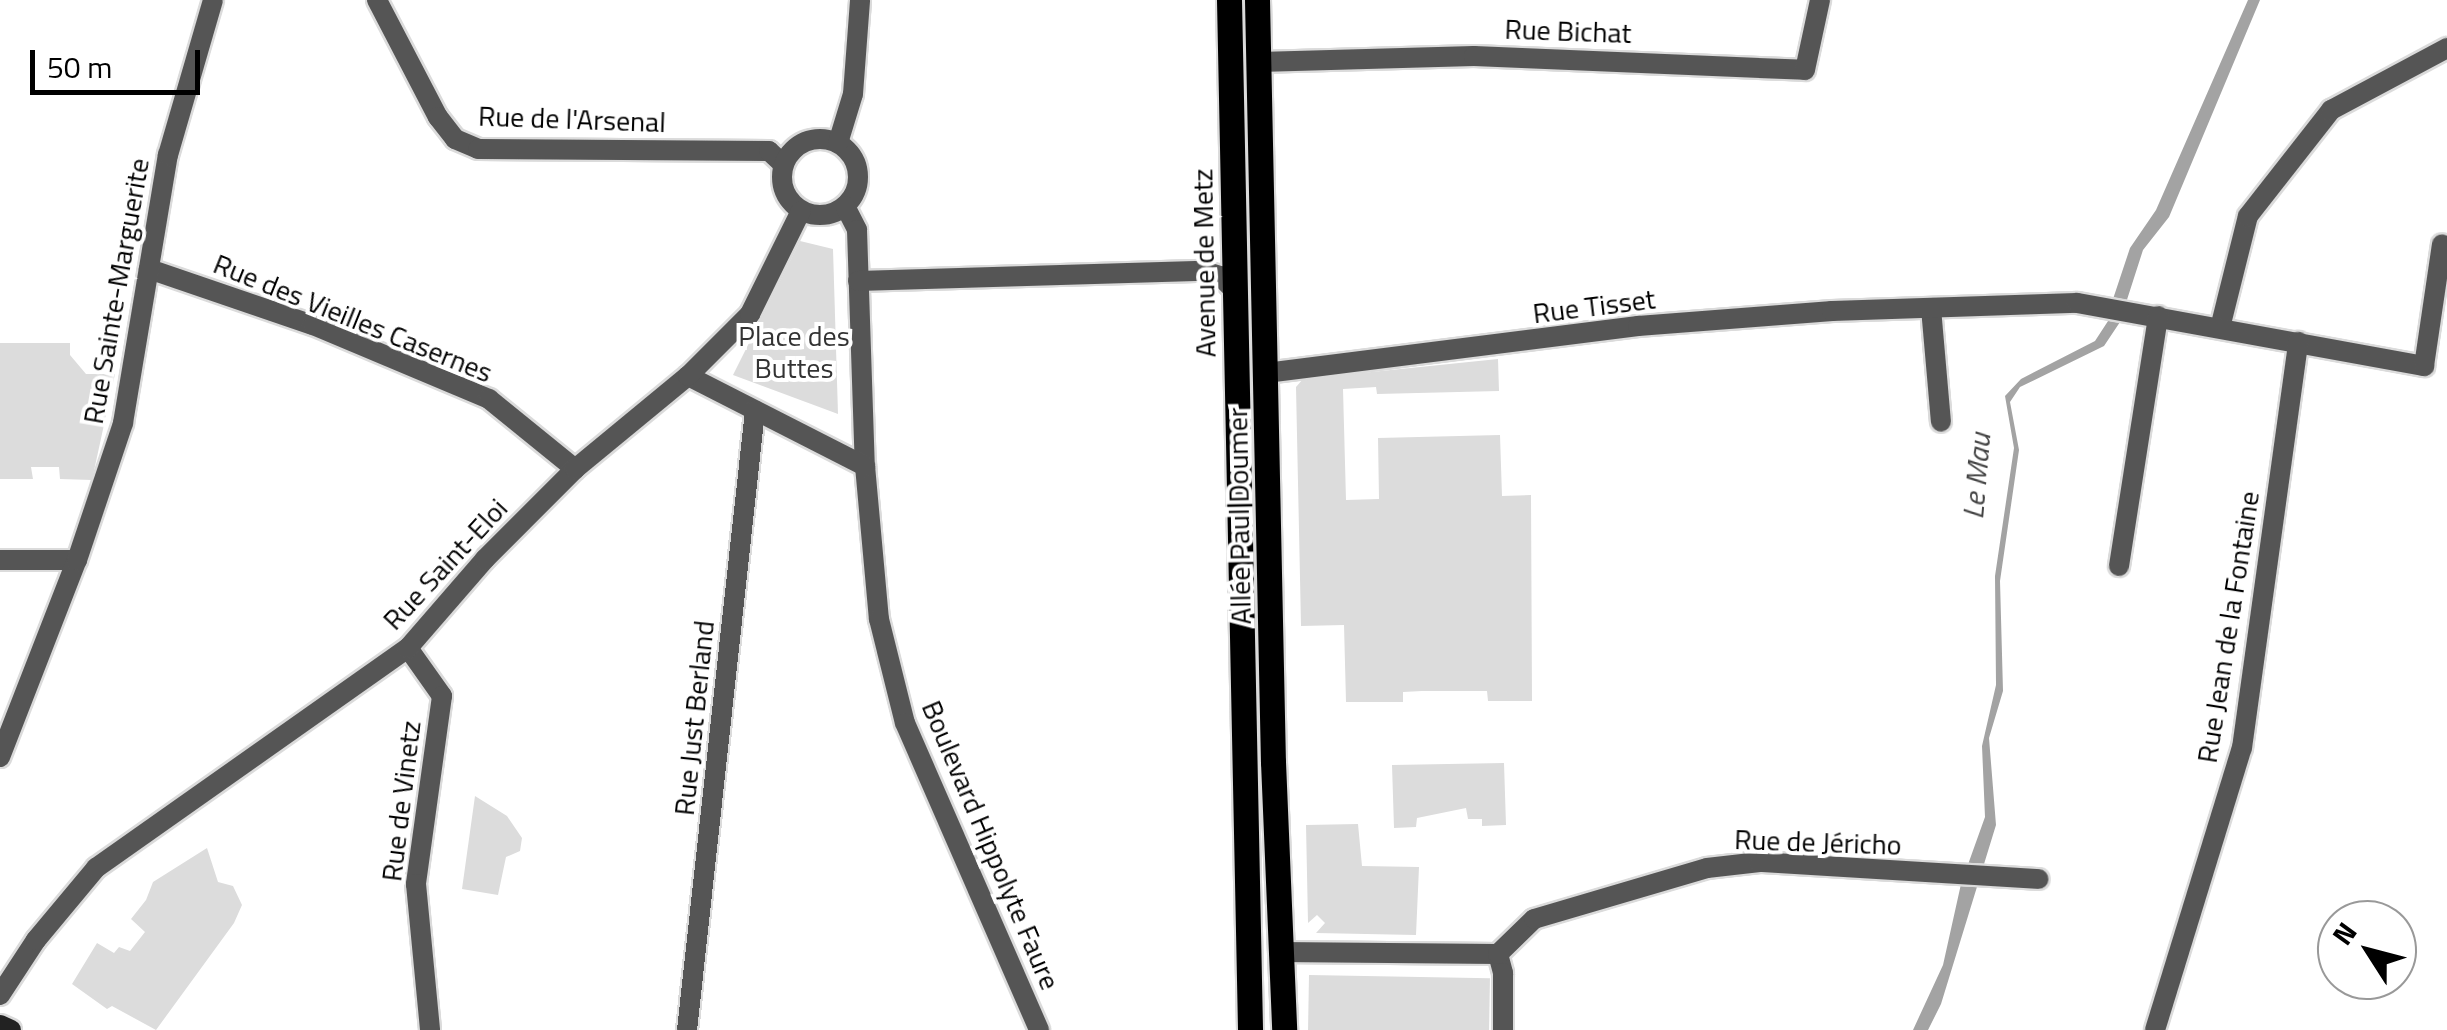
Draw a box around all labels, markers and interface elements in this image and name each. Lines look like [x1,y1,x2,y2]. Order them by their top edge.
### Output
street label: Rue Bichat [1504,12,1632,50]
scale bar [35,30,205,92]
text: 50 m [47,44,112,90]
street label: Rue de l'Arsenal [478,99,666,139]
street label: Rue Sainte-Marguerite [76,156,156,426]
street label: Avenue de Metz [1186,168,1222,358]
street label: Rue des Vieilles Casernes [209,247,497,389]
street label: Rue Tisset [1531,282,1657,330]
park label: Place des Buttes [738,319,850,385]
street label: Allée Paul Doumer [1220,407,1258,625]
water label: Le Mau [1954,431,1998,521]
street label: Rue Jean de la Fontaine [2190,489,2266,765]
street label: Rue Saint-Eloi [376,491,514,637]
street label: Rue Just Berland [667,619,721,817]
street label: Boulevard Hippolyte Faure [915,696,1067,994]
street label: Rue de Vinetz [374,719,428,883]
street label: Rue de Jéricho [1734,822,1902,862]
north arrow [2317,900,2417,1000]
text: N [2321,913,2367,954]

